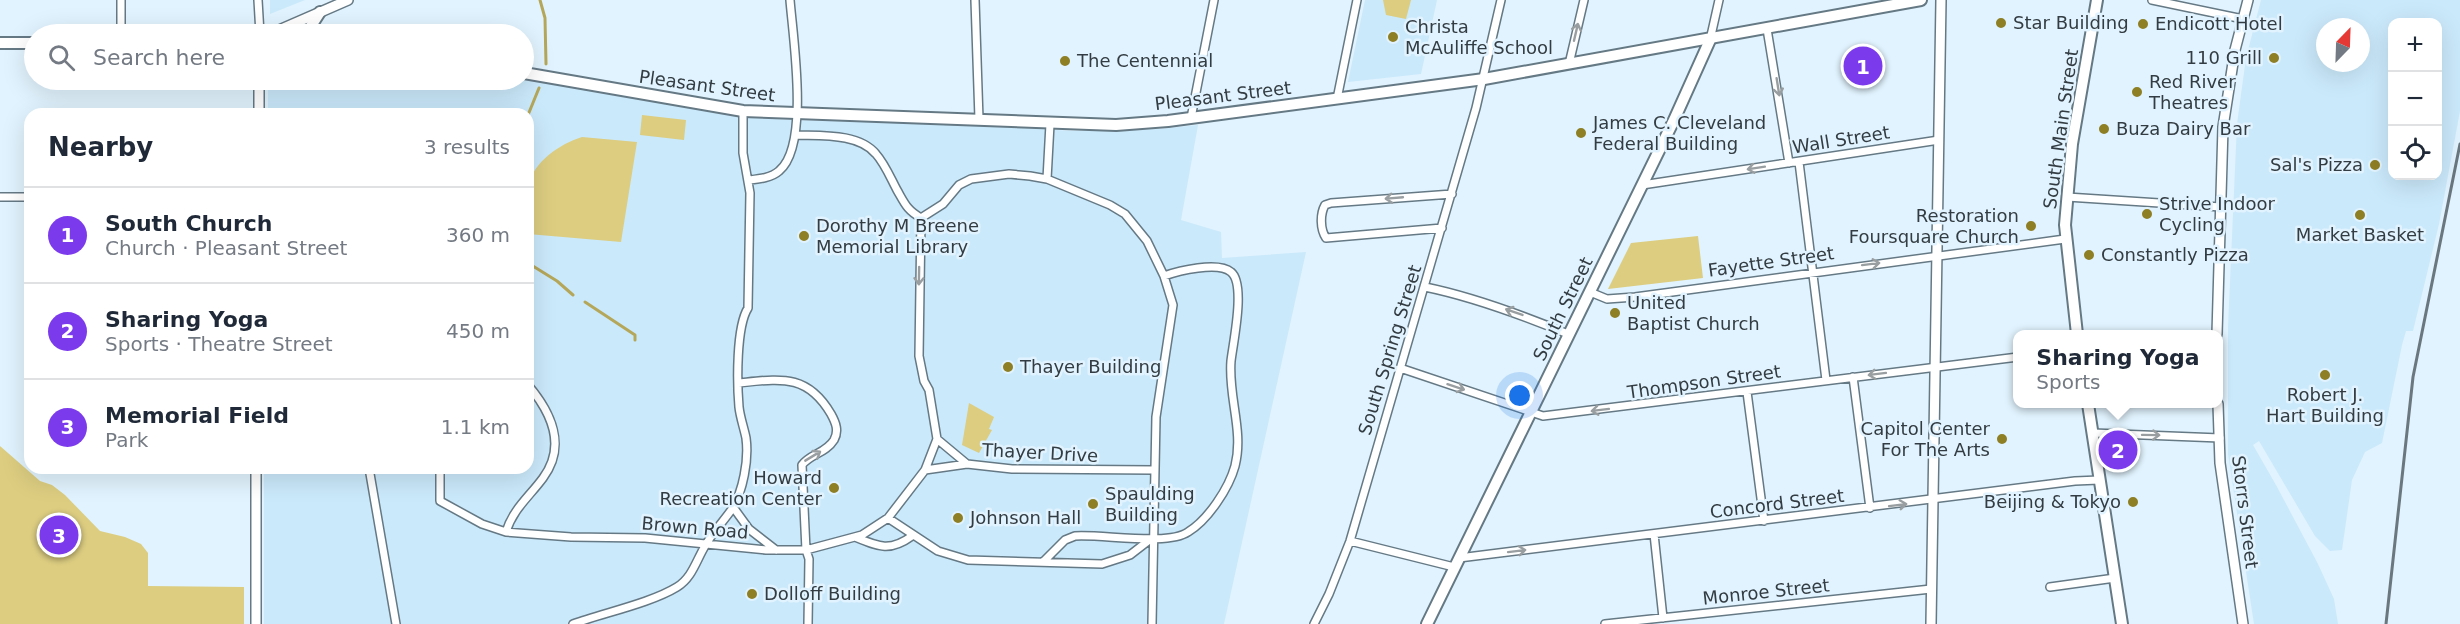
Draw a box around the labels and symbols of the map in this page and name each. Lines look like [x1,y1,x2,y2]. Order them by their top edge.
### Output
place label: Star Building [2013,12,2129,33]
place label: Endicott Hotel [2155,13,2283,34]
place label: Christa McAuliffe School [1405,16,1553,58]
marker: Star Building [1994,16,2008,30]
marker: Endicott Hotel [2136,17,2150,31]
north arrow [2316,18,2370,72]
one-way arrow [1571,23,1583,42]
marker: Christa McAuliffe School [1386,30,1400,44]
pin: 1 [1844,44,1882,88]
place label: 110 Grill [2186,47,2262,68]
street label: South Main Street [2039,48,2082,210]
place label: The Centennial [1076,50,1213,71]
marker: 110 Grill [2267,51,2281,65]
marker: The Centennial [1058,54,1072,68]
street label: Pleasant Street [638,66,776,105]
place label: Red River Theatres [2148,71,2236,113]
one-way arrow [1773,76,1784,96]
street label: Pleasant Street [1154,77,1292,114]
marker: Red River Theatres [2130,85,2144,99]
place label: James C. Cleveland Federal Building [1592,112,1766,154]
place label: Buza Dairy Bar [2116,118,2251,139]
street label: Wall Street [1791,121,1891,158]
marker: Buza Dairy Bar [2097,122,2111,136]
marker: James C. Cleveland Federal Building [1574,126,1588,140]
place label: Sal's Pizza [2270,154,2363,175]
marker: Sal's Pizza [2368,158,2382,172]
one-way arrow [1747,162,1767,173]
one-way arrow [1384,192,1404,203]
place label: Strive Indoor Cycling [2159,193,2276,235]
place label: Restoration Foursquare Church [1849,205,2019,247]
marker: Strive Indoor Cycling [2140,207,2154,221]
marker: Market Basket [2353,208,2367,222]
place label: Dorothy M Breene Memorial Library [816,215,979,257]
marker: Restoration Foursquare Church [2024,219,2038,233]
place label: Market Basket [2296,224,2424,245]
marker: Dorothy M Breene Memorial Library [797,229,811,243]
street label: Fayette Street [1707,242,1835,281]
place label: Constantly Pizza [2101,244,2249,265]
marker: Constantly Pizza [2082,248,2096,262]
street label: South Street [1528,254,1597,364]
one-way arrow [1860,258,1880,269]
street label: South Spring Street [1354,262,1425,437]
one-way arrow [913,266,925,286]
place label: United Baptist Church [1627,292,1760,334]
one-way arrow [1505,306,1524,317]
marker: United Baptist Church [1608,306,1622,320]
place label: Thayer Building [1019,356,1161,377]
marker: Thayer Building [1001,360,1015,374]
street label: Thompson Street [1625,360,1782,403]
marker: Robert J. Hart Building [2318,368,2332,382]
one-way arrow [1867,369,1887,380]
your location [1505,381,1534,410]
one-way arrow [1446,382,1465,393]
place label: Robert J. Hart Building [2266,384,2384,426]
one-way arrow [1591,405,1611,416]
place label: Capitol Center For The Arts [1861,418,1991,460]
pin: 2 [2098,428,2138,472]
one-way arrow [2141,429,2161,440]
marker: Capitol Center For The Arts [1995,432,2009,446]
street label: Thayer Drive [980,439,1099,466]
one-way arrow [805,450,822,462]
street label: Storrs Street [2228,454,2263,570]
place label: Howard Recreation Center [659,467,823,509]
marker: Howard Recreation Center [827,481,841,495]
place label: Spaulding Building [1105,483,1195,525]
street label: Concord Street [1709,485,1845,522]
place label: Beijing & Tokyo [1984,491,2121,512]
marker: Beijing & Tokyo [2126,495,2140,509]
marker: Spaulding Building [1086,497,1100,511]
one-way arrow [1888,499,1907,510]
place label: Johnson Hall [969,507,1081,528]
marker: Johnson Hall [951,511,965,525]
pin: 3 [40,512,78,558]
street label: Brown Road [641,512,749,543]
one-way arrow [1506,546,1526,557]
street label: Monroe Street [1701,574,1830,609]
place label: Dolloff Building [764,583,901,604]
marker: Dolloff Building [745,587,759,601]

